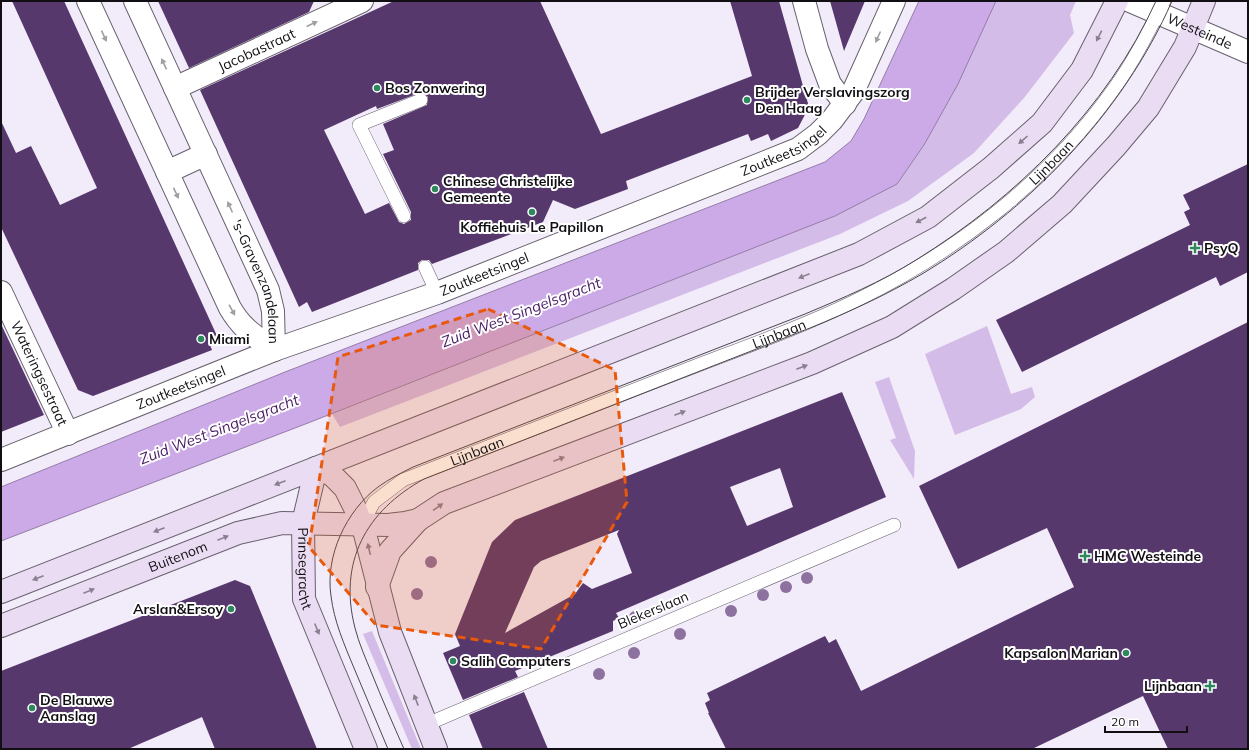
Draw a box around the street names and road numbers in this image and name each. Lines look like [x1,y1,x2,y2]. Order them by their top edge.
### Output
street label: Westeinde [1164,9,1235,53]
street label: Jacobastraat [215,24,298,76]
street label: Zoutkeetsingel [738,122,830,180]
street label: Lijnbaan [1025,136,1077,189]
street label: 's-Gravenzandelaan [228,217,283,344]
street label: Zoutkeetsingel [437,248,531,300]
street label: Lijnbaan [750,315,809,353]
street label: Wateringsestraat [7,318,72,429]
street label: Zoutkeetsingel [134,362,228,413]
street label: Lijnbaan [448,433,506,470]
street label: Prinsegracht [294,527,316,612]
street label: Buitenom [146,537,210,576]
street label: Blekerslaan [615,587,691,633]

